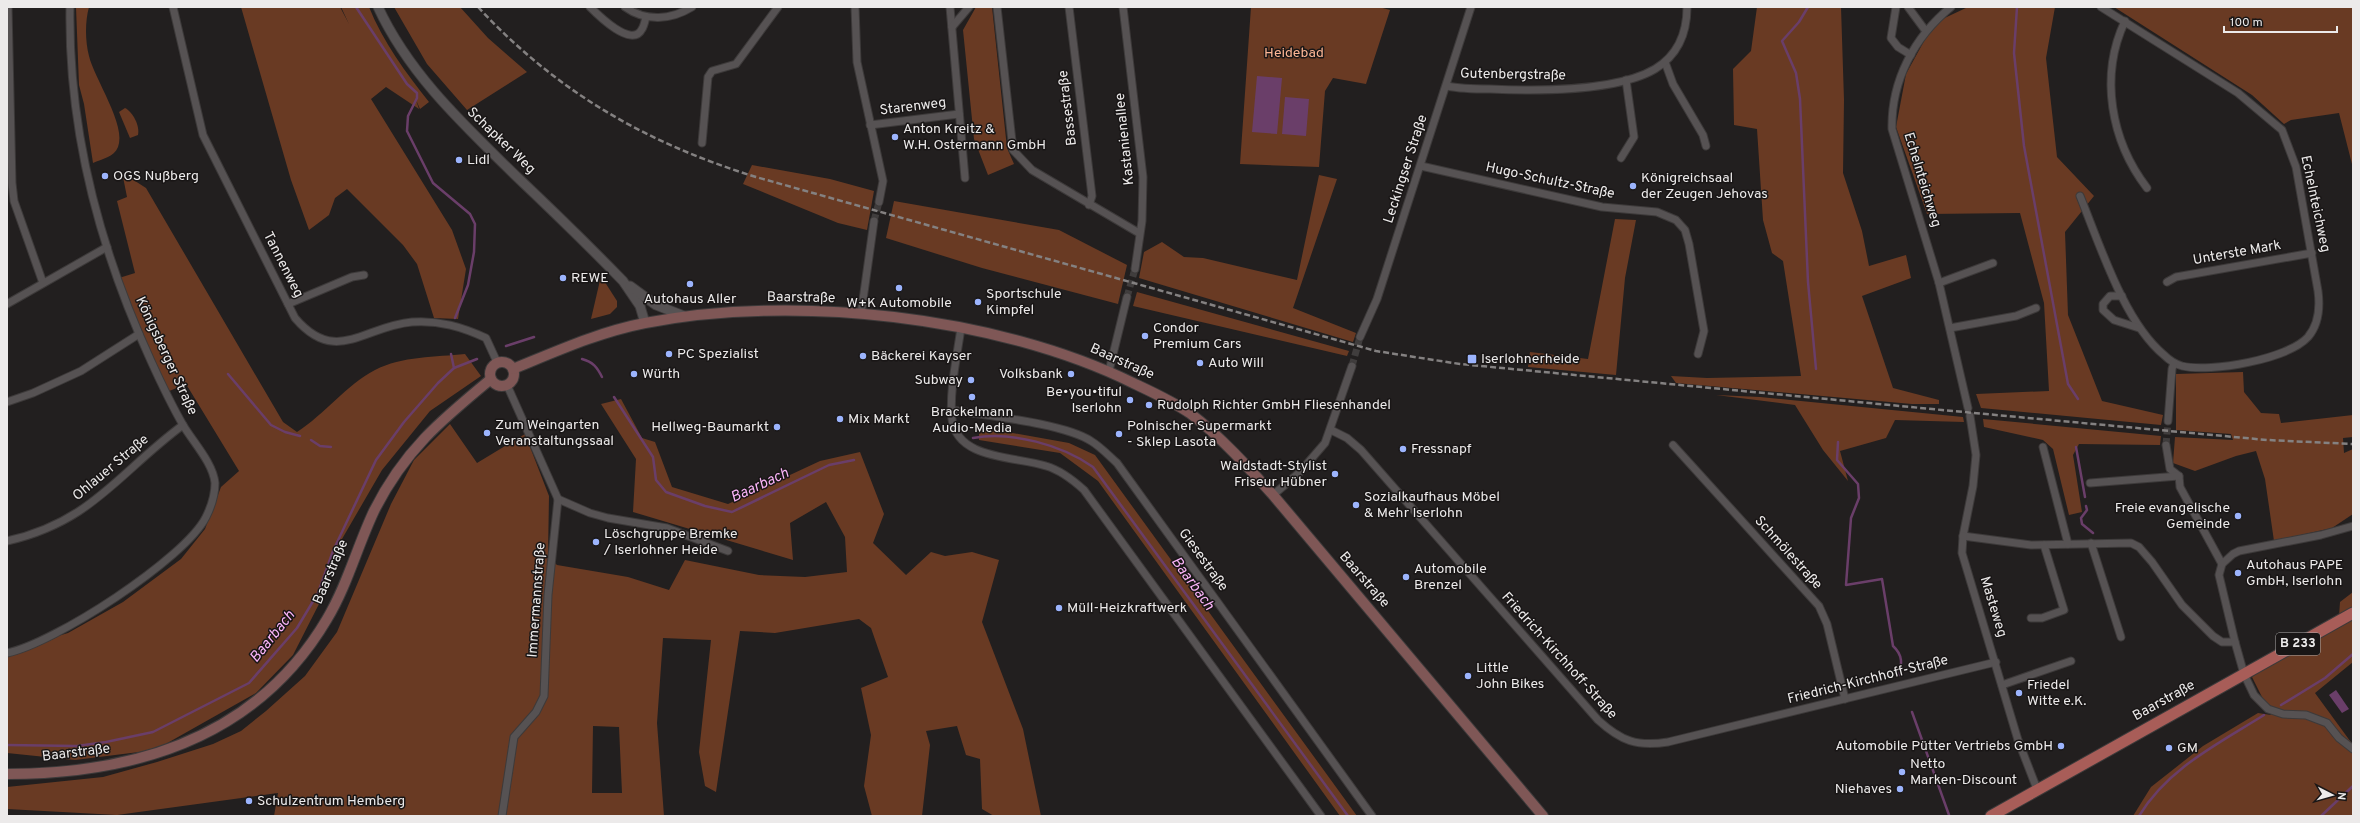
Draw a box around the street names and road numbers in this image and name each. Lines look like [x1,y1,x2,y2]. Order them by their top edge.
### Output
street label: Gutenbergstraße [1460,66,1566,84]
street label: Bassestraße [1055,69,1081,147]
street label: Kastanienallee [1112,92,1138,186]
street label: Starenweg [879,94,947,120]
street label: Schapker Weg [463,104,539,178]
street label: Leckingser Straße [1380,113,1432,225]
street label: Echelnteichweg [1899,130,1945,230]
street label: Echelnteichweg [2296,154,2334,254]
street label: Hugo-Schultz-Straße [1484,159,1616,203]
street label: Tannenweg [259,229,307,301]
street label: Unterste Mark [2192,237,2282,269]
street label: Baarstraße [767,289,835,307]
street label: Königsberger Straße [131,294,201,418]
street label: Baarstraße [1087,340,1157,384]
street label: Ohlauer Straße [69,431,153,505]
street label: Schmölestraße [1751,513,1825,593]
street label: Giesestraße [1175,525,1231,595]
street label: Baarstraße [310,537,352,607]
street label: Immermannstraße [524,542,550,658]
street label: Baarstraße [1335,549,1393,611]
street label: Masteweg [1976,575,2010,639]
street label: Friedrich-Kirchhoff-Straße [1498,589,1620,723]
road number: B 233 [2276,633,2320,655]
street label: Friedrich-Kirchhoff-Straße [1786,652,1950,708]
street label: Baarstraße [2130,677,2198,725]
street label: Baarstraße [41,740,111,766]

